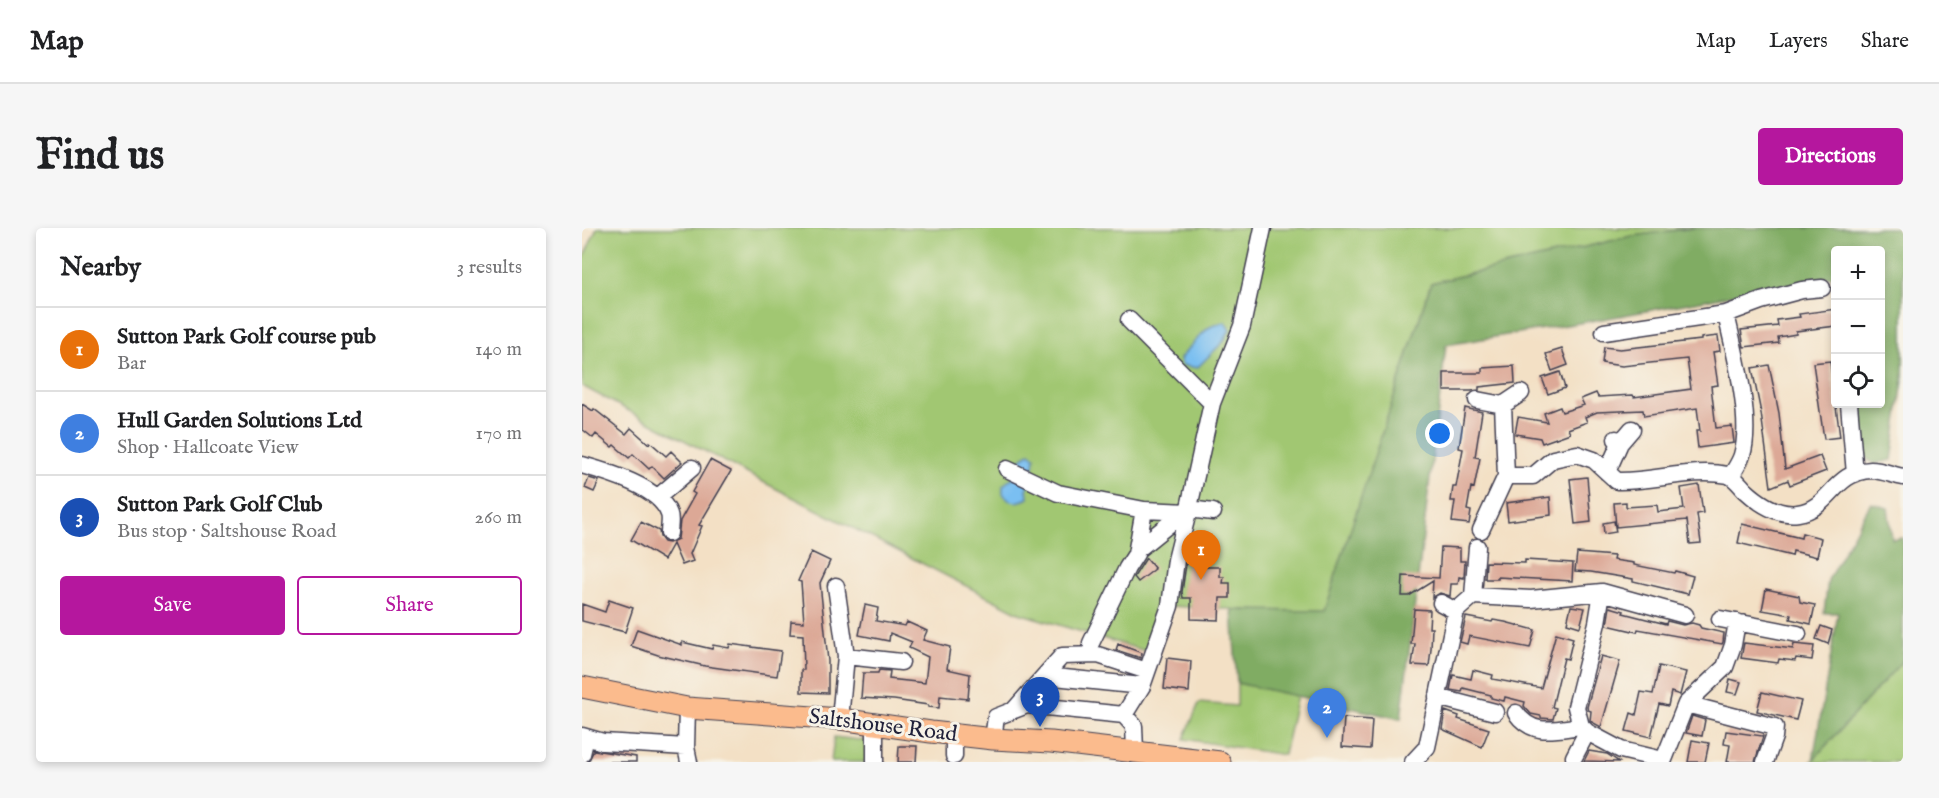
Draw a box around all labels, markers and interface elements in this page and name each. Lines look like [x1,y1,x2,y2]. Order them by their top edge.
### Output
text: Map [30,24,84,59]
text: Map [1696,28,1736,55]
text: Layers [1769,28,1828,55]
text: Share [1861,28,1909,55]
button: Directions [1758,128,1903,185]
text: Find us [36,130,164,183]
map controls [1831,246,1885,408]
button: + [1831,246,1885,300]
text: Nearby [60,251,141,284]
text: 3 results [457,255,522,280]
button: − [1831,300,1885,354]
text: Sutton Park Golf course pub [117,323,376,351]
text: 1 [76,337,83,362]
text: 140 m [475,337,522,362]
text: Bar [117,351,146,376]
button: locate [1831,354,1885,408]
text: Hull Garden Solutions Ltd [117,407,362,435]
your location [1425,419,1454,448]
text: 2 [75,421,84,446]
text: 170 m [476,421,522,446]
text: Shop · Hallcoate View [117,435,298,460]
text: Sutton Park Golf Club [117,491,323,519]
text: 3 [76,505,83,530]
text: 260 m [475,505,522,530]
text: Bus stop · Saltshouse Road [117,519,336,544]
pin: 1 [1182,530,1220,580]
button: Save [60,576,285,635]
button: Share [297,576,522,635]
pin: 3 [1020,678,1060,727]
pin: 2 [1308,688,1346,738]
street label: Saltshouse Road [807,703,959,749]

